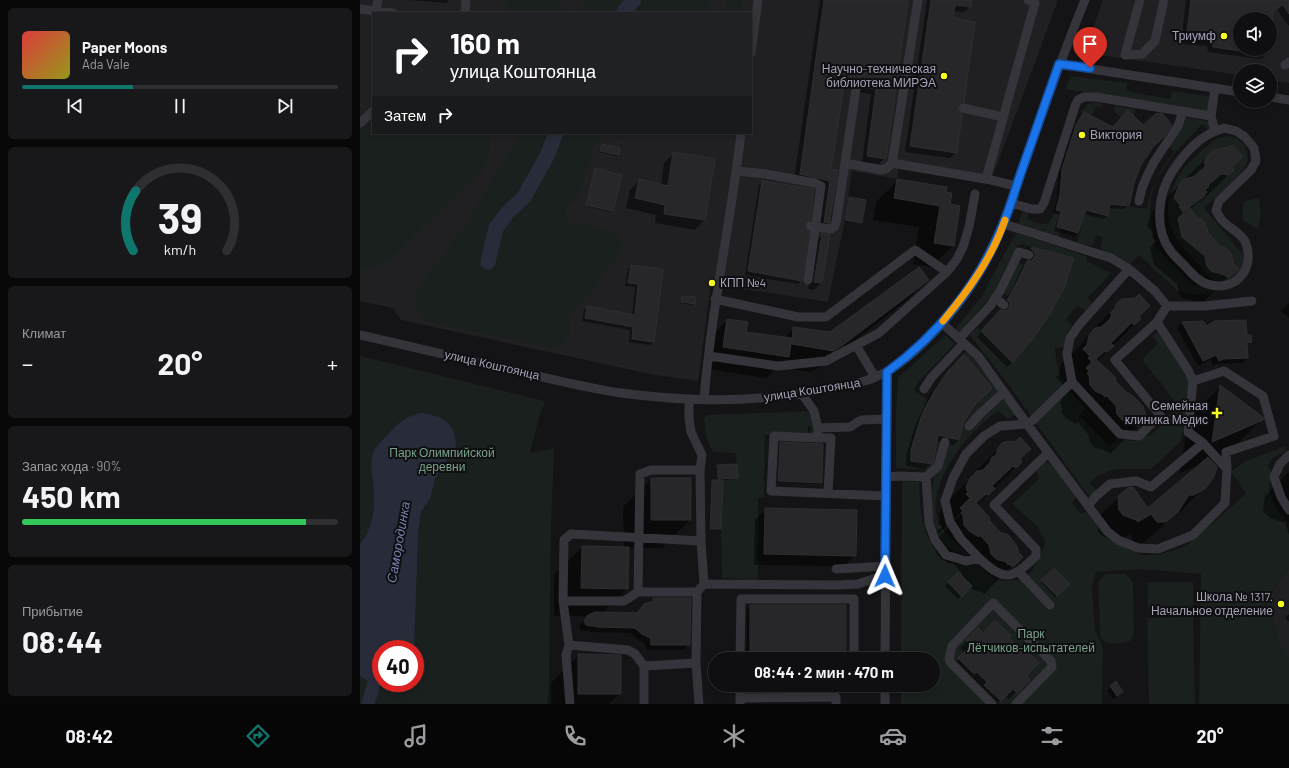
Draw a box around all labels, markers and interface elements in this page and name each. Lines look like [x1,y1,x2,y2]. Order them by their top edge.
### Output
map controls [1233,12,1277,108]
button: sound [1233,12,1277,56]
text: 160 m [450,26,520,60]
pin [1073,27,1107,68]
icon: right [384,28,436,80]
place label: Триумф [1172,28,1216,43]
marker: Триумф [1219,31,1229,41]
icon: arrive [1079,33,1101,55]
text: Paper Moons [82,38,167,56]
text: Ada Vale [82,56,130,72]
text: улица Коштоянца [450,60,596,82]
place label: Научно-техническая библиотека МИРЭА [822,61,936,89]
button: layers [1233,64,1277,108]
marker: Научно-техническая библиотека МИРЭА [939,71,949,81]
icon: previous [64,95,86,117]
icon: pause [169,95,191,117]
icon: next [274,95,296,117]
icon: right [434,104,456,126]
text: Затем [384,106,426,124]
place label: Виктория [1090,127,1142,142]
marker: Виктория [1077,130,1087,140]
text: 39 [158,192,202,242]
text: km/h [164,240,196,257]
place label: КПП №4 [720,275,766,289]
marker: КПП №4 [707,278,717,288]
text: Климат [22,325,66,341]
text: 20° [157,345,203,381]
street label: улица Коштоянца [443,346,542,383]
text: − [22,350,33,376]
text: + [327,350,338,376]
street label: улица Коштоянца [763,374,862,405]
place label: Семейная клиника Медис [1125,398,1208,427]
marker: Семейная клиника Медис [1211,407,1223,419]
park label: Парк Олимпийской деревни [389,445,495,474]
text: Запас хода · 90% [22,458,122,474]
text: 450 km [22,478,120,514]
water label: Самородинка [383,500,413,584]
position arrow [864,555,906,597]
place label: Школа № 1317. Начальное отделение [1151,589,1273,618]
marker: Школа № 1317. Начальное отделение [1276,599,1286,609]
text: Прибытие [22,603,83,619]
text: 08:44 [22,623,103,659]
park label: Парк Лётчиков-испытателей [967,626,1095,654]
speed limit sign: 40 [372,640,424,692]
text: 08:44 · 2 мин · 470 m [754,663,894,681]
icon: directions [244,722,272,750]
icon: music [402,722,430,750]
icon: phone [561,722,589,750]
icon: climate [720,722,748,750]
icon: car [879,722,907,750]
icon: filters [1038,722,1066,750]
text: 08:42 [65,725,113,747]
text: 20° [1196,725,1224,747]

